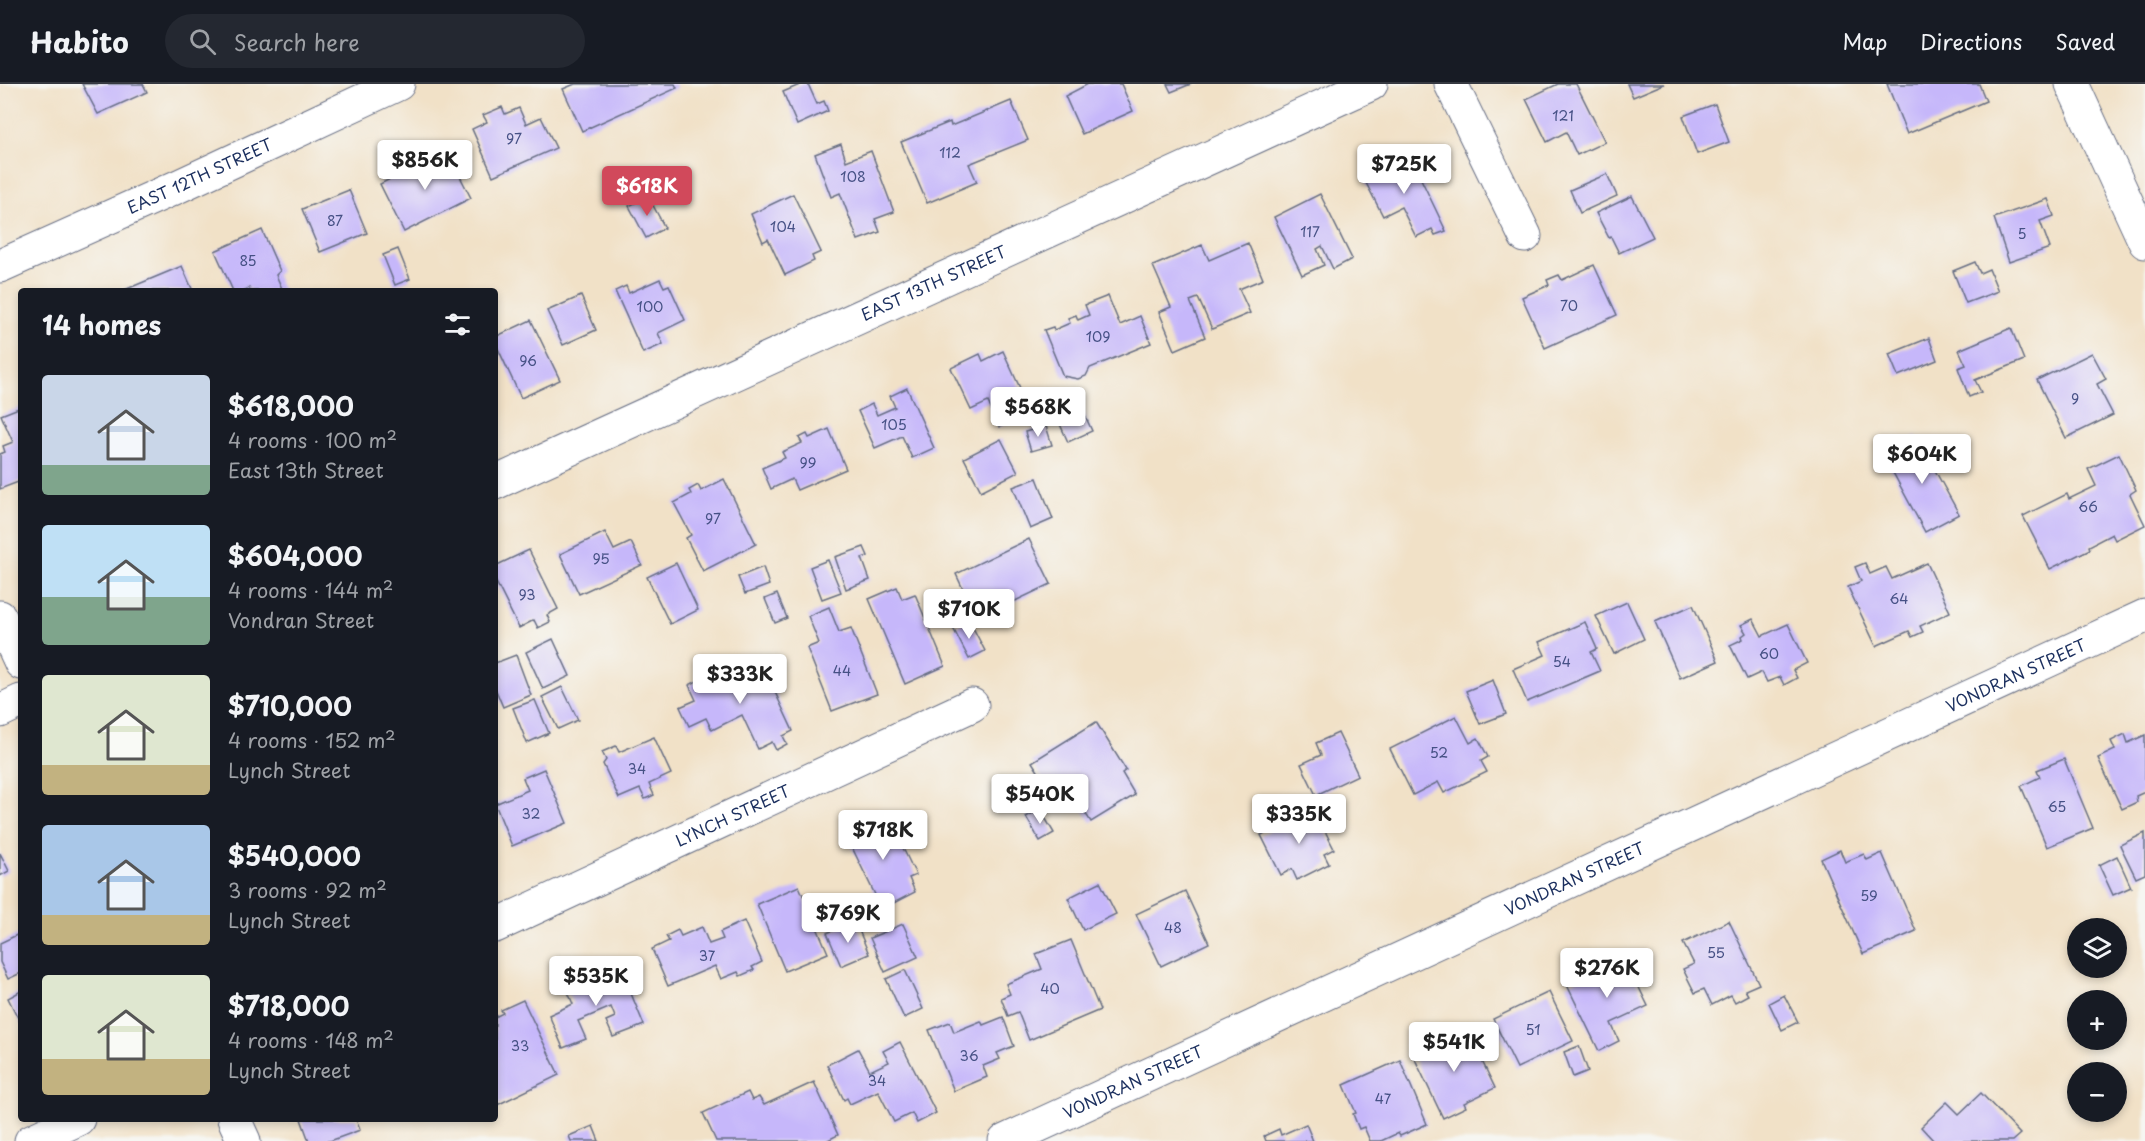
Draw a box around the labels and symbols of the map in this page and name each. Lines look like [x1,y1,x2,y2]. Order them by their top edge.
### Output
house number: 121 [1552,105,1574,126]
house number: 97 [506,128,522,149]
street label: EAST 12TH STREET [123,131,276,219]
pin: $856K [383,140,467,191]
house number: 112 [939,142,961,163]
pin: $725K [1362,144,1446,195]
pin: $618K [605,166,689,217]
house number: 108 [840,166,866,187]
house number: 87 [327,210,343,231]
house number: 104 [770,216,796,237]
house number: 117 [1300,221,1320,242]
house number: 5 [2017,223,2027,244]
street label: EAST 13TH STREET [857,239,1010,326]
house number: 85 [239,250,257,271]
house number: 70 [1560,295,1578,316]
house number: 100 [637,296,663,317]
house number: 109 [1086,326,1110,347]
house number: 96 [519,350,537,371]
pin: $568K [996,387,1080,438]
house number: 9 [2071,388,2079,409]
house number: 105 [881,414,907,435]
pin: $604K [1880,434,1964,485]
house number: 99 [799,452,817,473]
house number: 66 [2078,496,2098,517]
house number: 97 [705,508,721,529]
house number: 95 [592,548,610,569]
house number: 93 [518,584,536,605]
house number: 64 [1889,588,1909,609]
pin: $710K [927,589,1011,640]
street label: VONDRAN STREET [1942,632,2090,717]
house number: 60 [1759,643,1779,664]
house number: 54 [1553,651,1571,672]
pin: $333K [698,654,782,705]
house number: 44 [833,660,851,681]
house number: 52 [1430,742,1448,763]
house number: 34 [628,758,646,779]
pin: $540K [998,774,1082,825]
street label: LYNCH STREET [671,778,794,852]
pin: $335K [1257,794,1341,845]
house number: 65 [2048,796,2066,817]
house number: 32 [522,803,540,824]
pin: $718K [841,810,925,861]
street label: VONDRAN STREET [1500,835,1648,920]
house number: 59 [1860,885,1878,906]
pin: $769K [806,893,890,944]
house number: 48 [1164,917,1182,938]
house number: 55 [1707,942,1725,963]
house number: 37 [699,945,716,966]
pin: $276K [1565,948,1649,999]
pin: $535K [554,956,638,1007]
house number: 40 [1040,978,1060,999]
house number: 51 [1526,1019,1540,1040]
pin: $541K [1412,1022,1496,1073]
house number: 33 [511,1035,529,1056]
street label: VONDRAN STREET [1059,1038,1207,1124]
house number: 36 [959,1045,979,1066]
house number: 34 [868,1070,886,1091]
house number: 47 [1375,1088,1392,1109]

